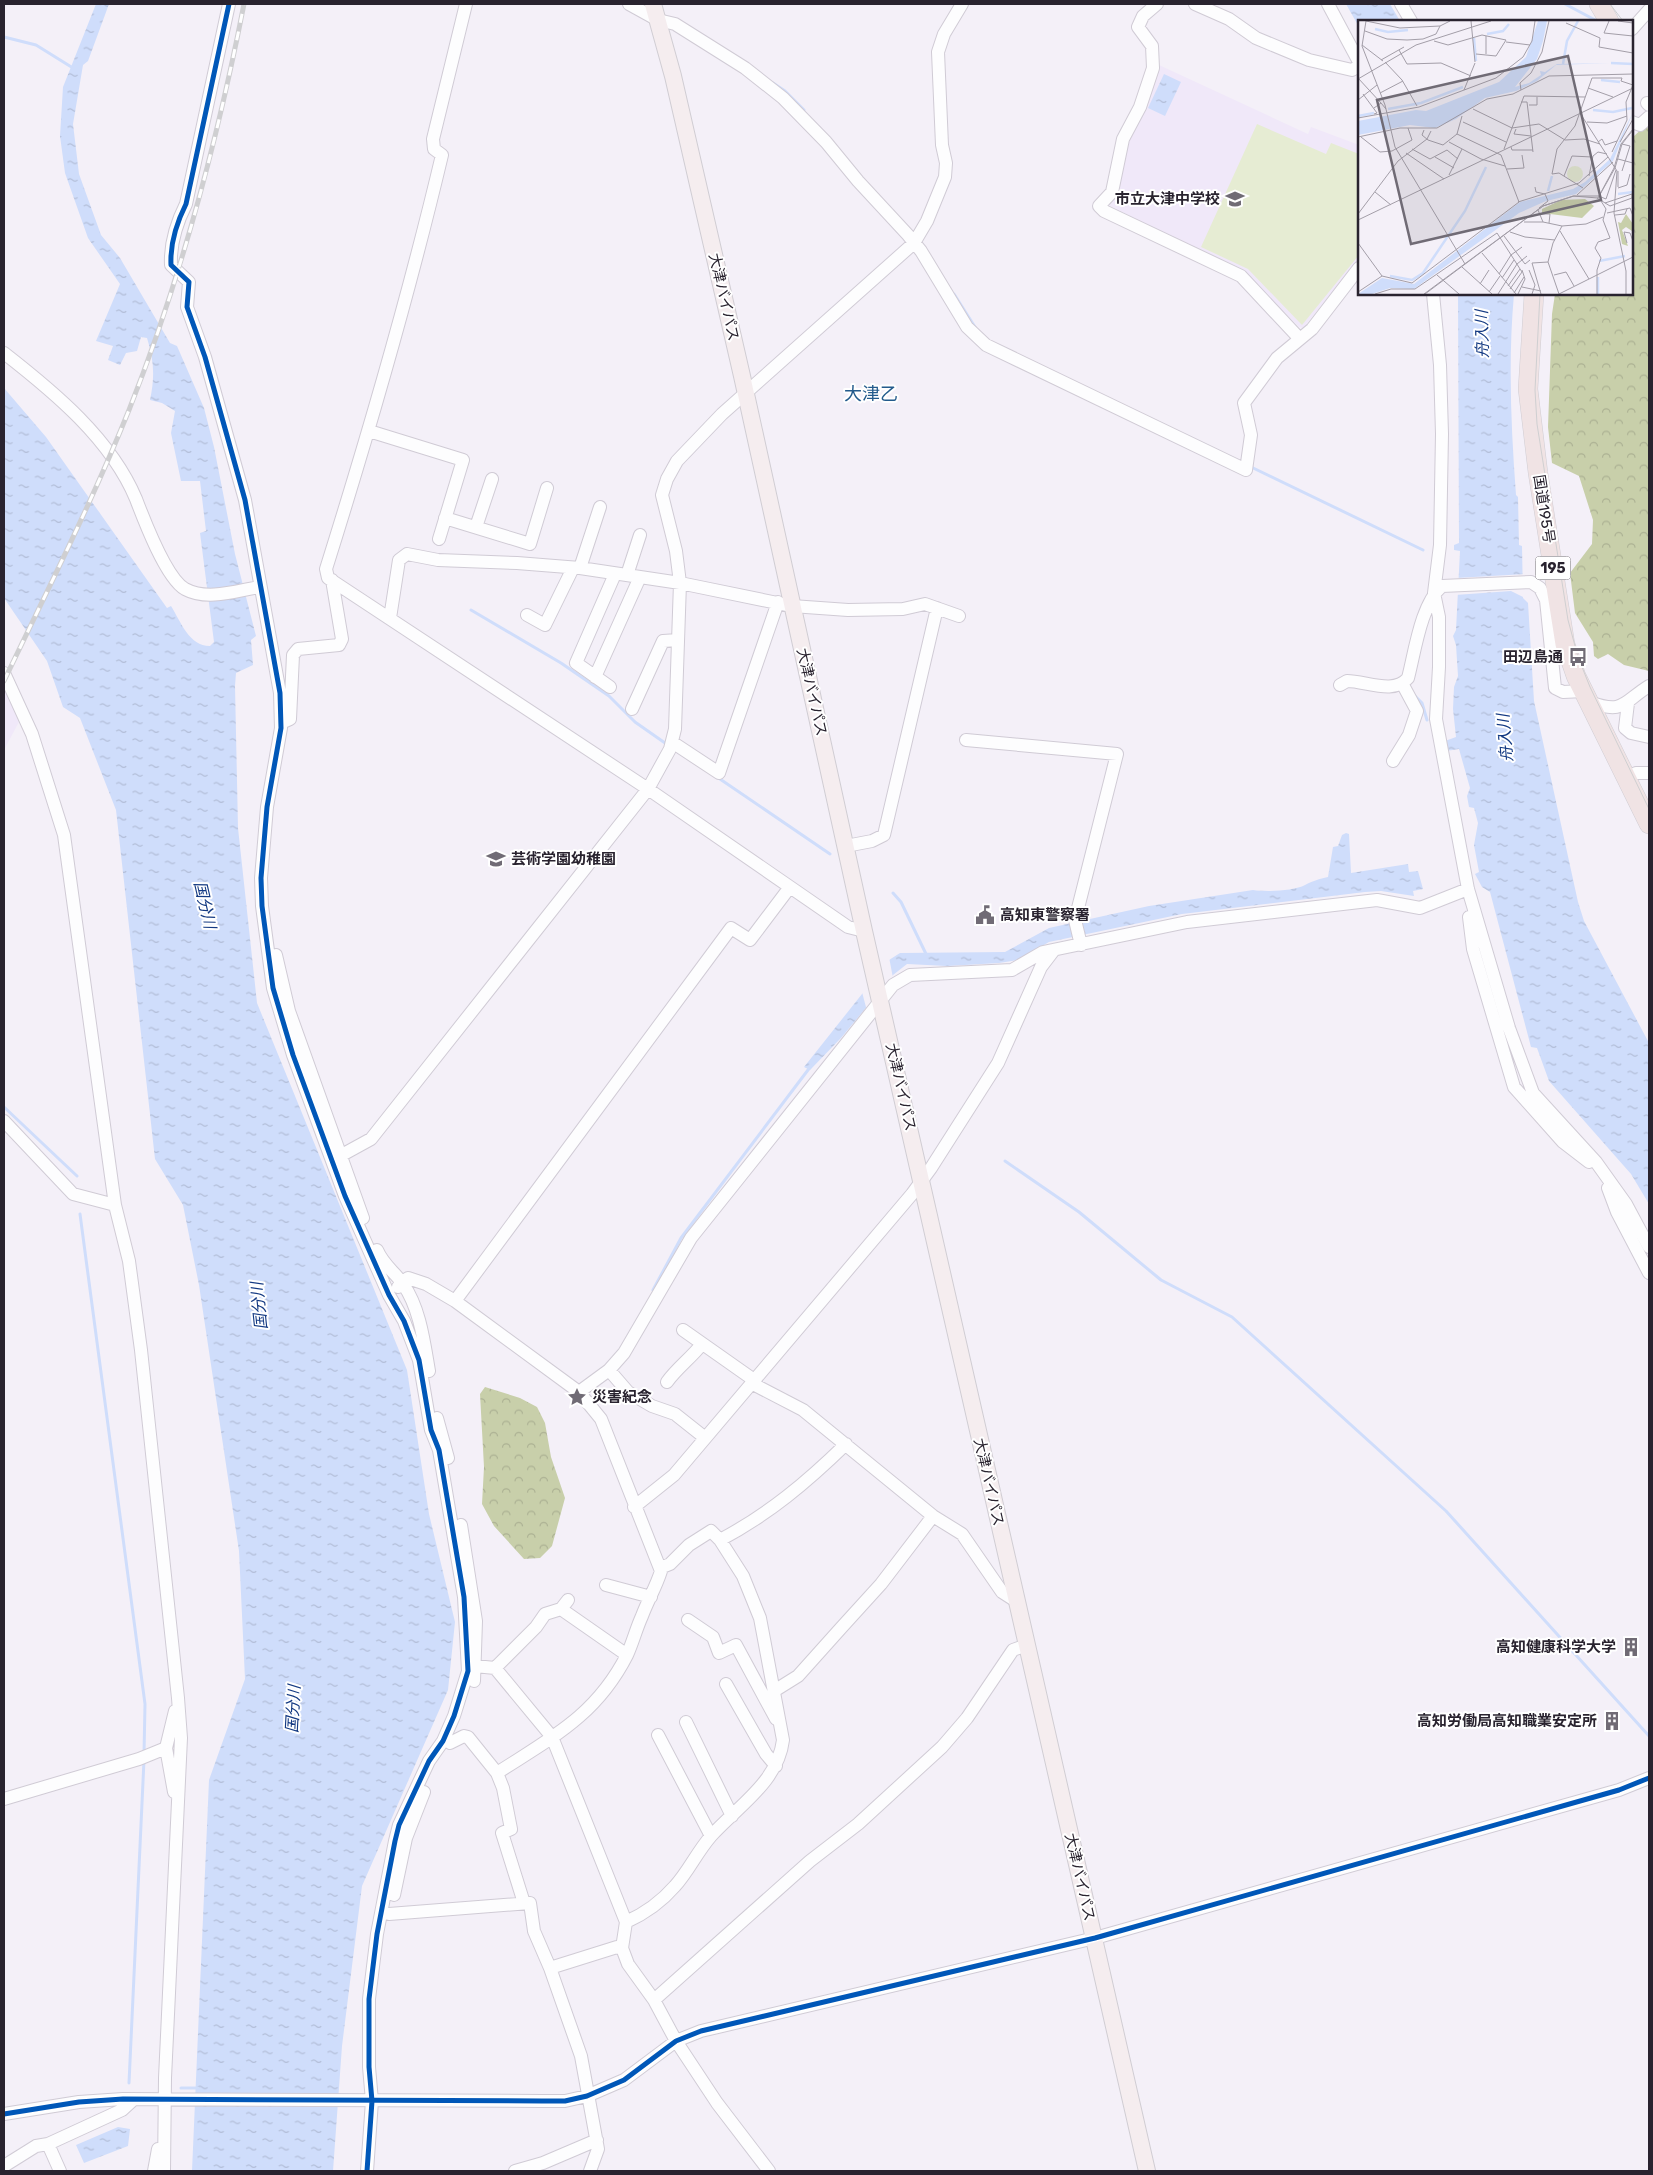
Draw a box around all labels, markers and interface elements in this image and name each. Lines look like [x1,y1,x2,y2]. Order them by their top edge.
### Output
inset map [1358,20,1633,295]
school or university icon: 市立大津中学校 [1224,188,1246,210]
place label: 市立大津中学校 [1115,190,1220,208]
street label: 大津バイパス [705,251,743,343]
water label: 舟入川 [1472,308,1492,358]
district label: 大津乙 [844,383,898,405]
street label: 国道195号 [1530,473,1558,545]
road number: 195 [1536,556,1570,580]
street label: 大津バイパス [793,646,831,738]
bus stop icon: 田辺島通 [1567,646,1589,668]
place label: 田辺島通 [1503,648,1563,666]
water label: 舟入川 [1493,711,1517,763]
school or university icon: 芸術学園幼稚園 [485,848,507,870]
place label: 芸術学園幼稚園 [511,850,616,868]
water label: 国分川 [190,879,220,932]
public building icon: 高知東警察署 [974,904,996,926]
place label: 高知東警察署 [1000,906,1090,924]
street label: 大津バイパス [882,1041,920,1133]
water label: 国分川 [247,1279,271,1331]
place icon: 災害紀念 [566,1386,588,1408]
place label: 災害紀念 [592,1388,652,1406]
street label: 大津バイパス [970,1436,1008,1528]
building icon: 高知健康科学大学 [1620,1636,1642,1658]
place label: 高知健康科学大学 [1496,1638,1616,1656]
water label: 国分川 [282,1683,304,1733]
building icon: 高知労働局高知職業安定所 [1601,1710,1623,1732]
place label: 高知労働局高知職業安定所 [1417,1712,1597,1730]
street label: 大津バイパス [1061,1831,1099,1923]

